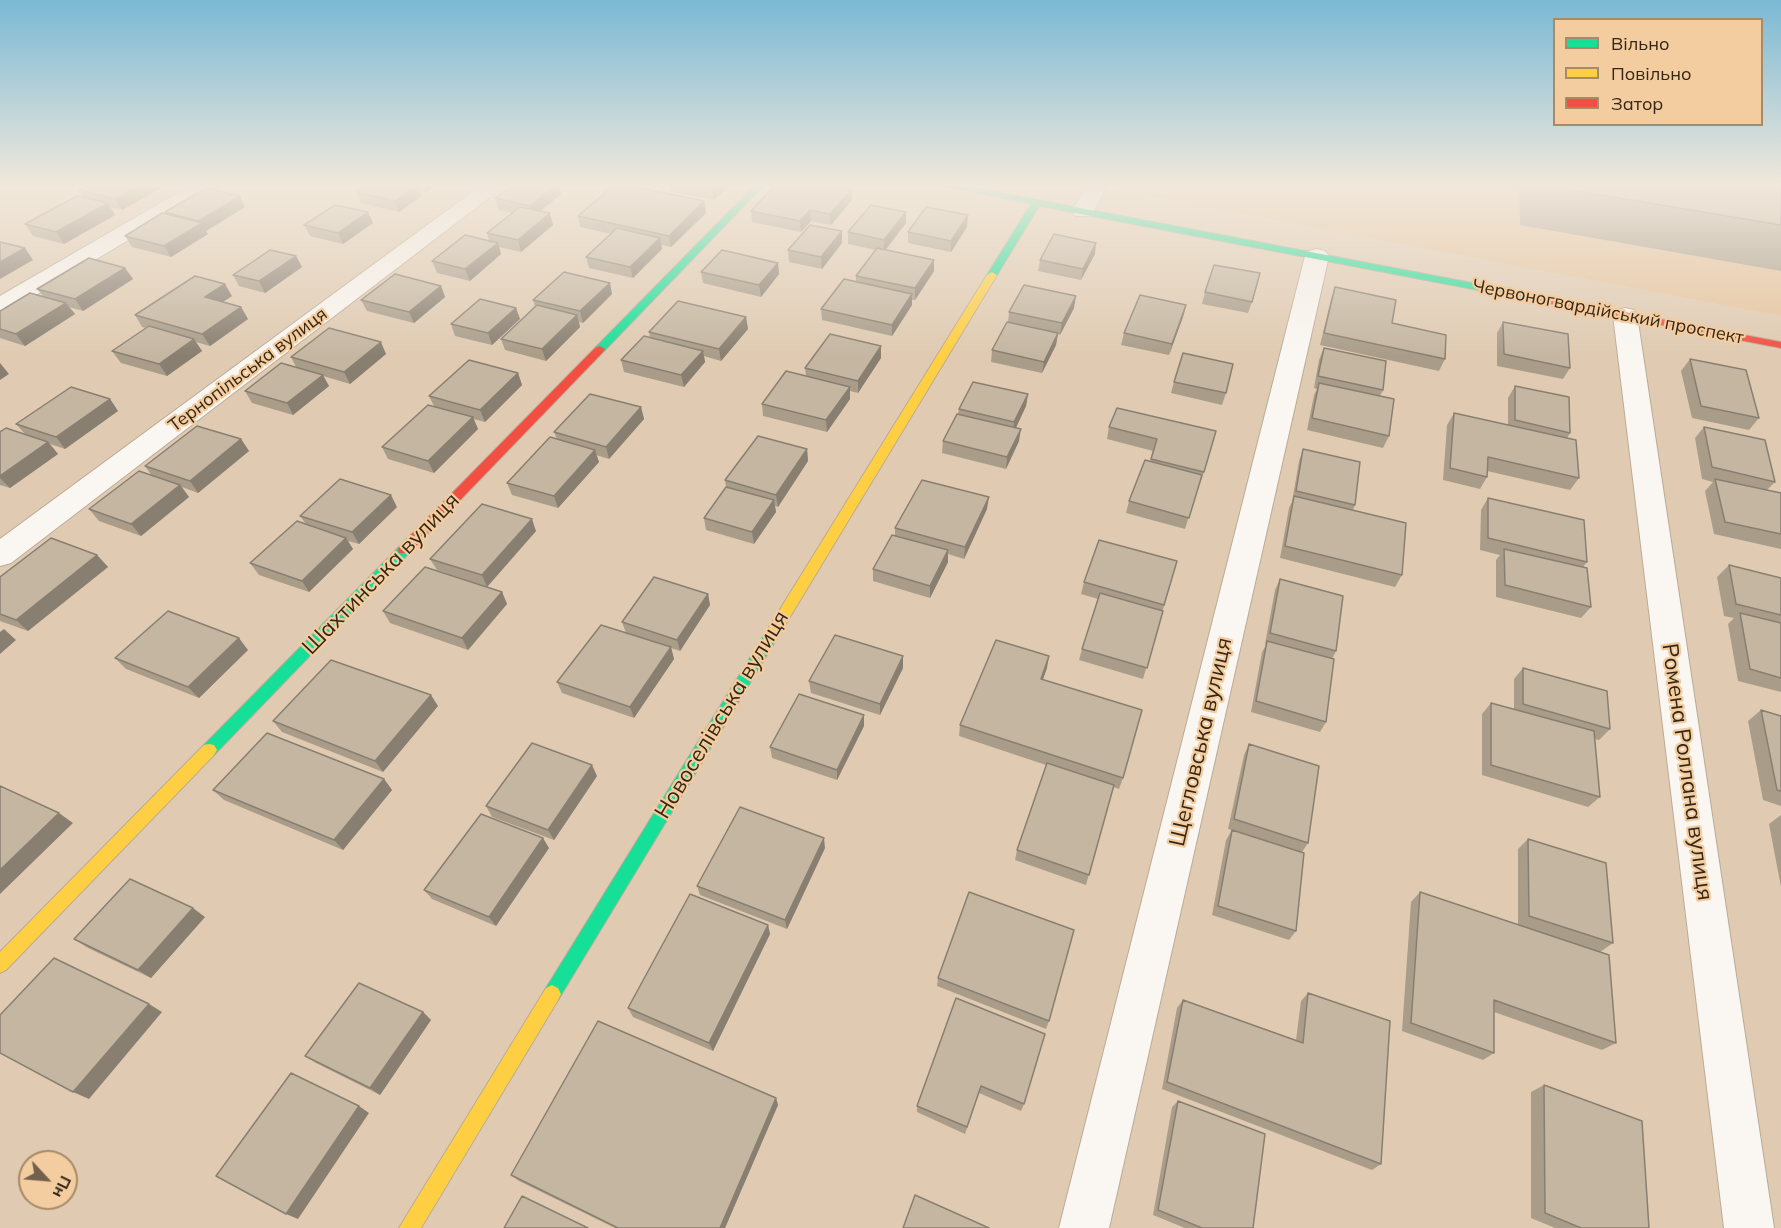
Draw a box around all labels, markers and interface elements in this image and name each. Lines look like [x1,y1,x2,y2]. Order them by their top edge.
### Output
legend [1553,18,1763,126]
text: Вільно [1611,32,1669,55]
text: Повільно [1611,62,1691,85]
text: Затор [1611,92,1663,115]
street label: Червоногвардійський проспект [1471,275,1745,349]
street label: Тернопільська вулиця [164,303,332,437]
street label: Шахтинська вулиця [297,488,465,660]
street label: Новоселівська вулиця [649,606,795,824]
street label: Щегловська вулиця [1164,635,1238,849]
street label: Ромена Роллана вулиця [1656,642,1718,902]
north arrow [18,1150,78,1210]
text: Пн [49,1173,76,1201]

